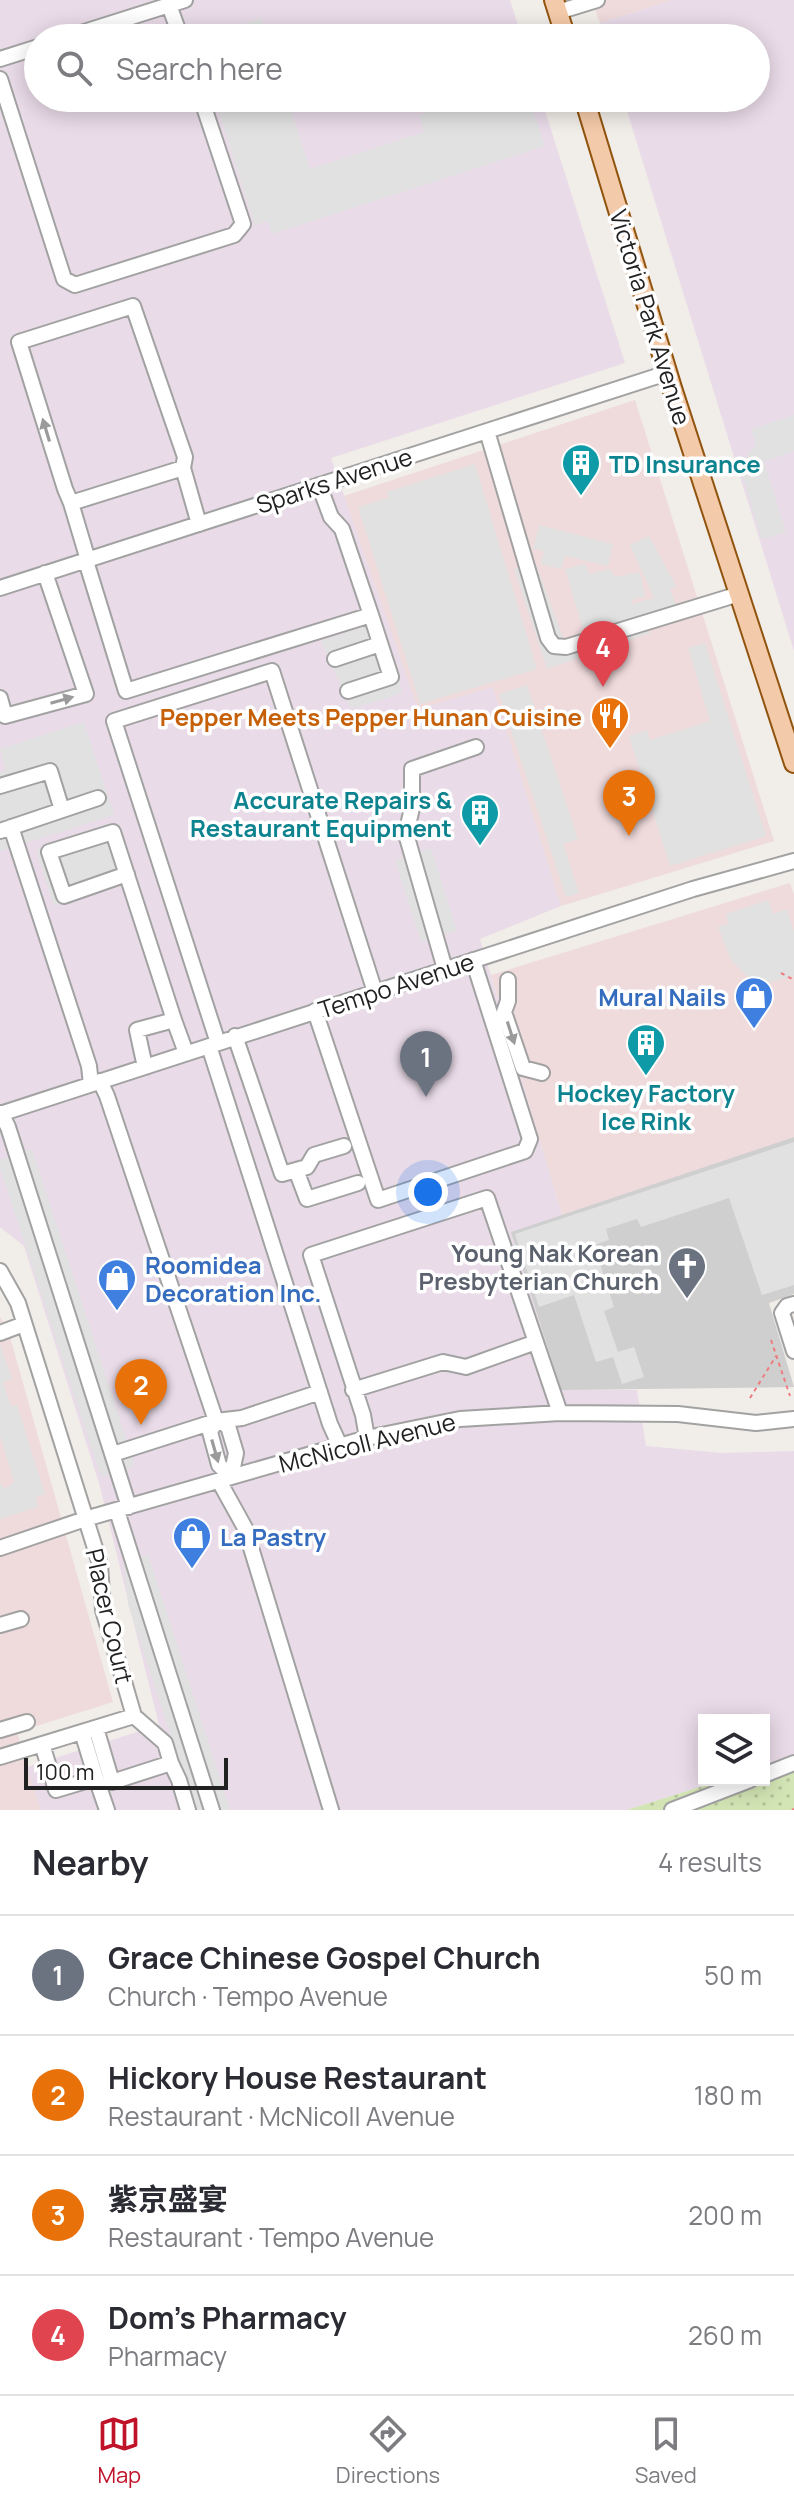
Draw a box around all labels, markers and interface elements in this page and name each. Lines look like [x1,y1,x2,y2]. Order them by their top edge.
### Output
search box [24,24,770,112]
icon: search [52,46,96,90]
text: Search here [116,48,283,89]
street label: Victoria Park Avenue [603,205,699,429]
one-way arrow [40,417,52,441]
street label: Sparks Avenue [252,439,416,521]
building icon: TD Insurance [560,442,602,497]
place label: TD Insurance [609,447,761,480]
pin: 4 [577,621,629,687]
one-way arrow [50,694,75,706]
restaurant icon: Pepper Meets Pepper Hunan Cuisine [589,695,631,750]
place label: Pepper Meets Pepper Hunan Cuisine [160,700,582,733]
pin: 3 [603,770,655,836]
place label: Accurate Repairs & Restaurant Equipment [190,783,452,844]
building icon: Accurate Repairs & Restaurant Equipment [459,792,501,847]
street label: Tempo Avenue [314,944,478,1026]
shop icon: Mural Nails [733,975,775,1030]
place label: Mural Nails [598,980,726,1013]
one-way arrow [506,1022,518,1046]
building icon: Hockey Factory Ice Rink [625,1022,667,1077]
pin: 1 [400,1031,452,1097]
place label: Hockey Factory Ice Rink [557,1076,736,1137]
your location [408,1172,448,1212]
place label: Young Nak Korean Presbyterian Church [419,1236,659,1297]
church icon: Young Nak Korean Presbyterian Church [666,1245,708,1300]
place label: Roomidea Decoration Inc. [145,1248,322,1309]
shop icon: Roomidea Decoration Inc. [96,1257,138,1312]
pin: 2 [115,1359,167,1425]
street label: McNicoll Avenue [275,1404,459,1480]
one-way arrow [209,1439,222,1463]
shop icon: La Pastry [171,1515,213,1570]
place label: La Pastry [220,1520,327,1553]
street label: Placer Court [78,1545,142,1687]
map controls [698,1714,770,1786]
button: layers [698,1714,770,1786]
scale bar [24,1754,228,1790]
text: 100 m [36,1757,94,1787]
text: Nearby [32,1839,148,1885]
text: 4 results [658,1844,762,1880]
text: Grace Chinese Gospel Church [108,1937,541,1978]
text: 1 [52,1957,64,1993]
text: 50 m [704,1957,762,1993]
text: Church · Tempo Avenue [108,1978,388,2014]
text: Hickory House Restaurant [108,2057,487,2098]
text: 2 [50,2077,66,2113]
text: 180 m [694,2077,762,2113]
text: Restaurant · McNicoll Avenue [108,2098,455,2134]
text: 紫京盛宴 [108,2178,228,2219]
text: 3 [50,2197,66,2233]
text: 200 m [688,2197,762,2233]
text: Restaurant · Tempo Avenue [108,2219,434,2255]
text: Dom’s Pharmacy [108,2297,347,2338]
text: 4 [50,2317,66,2353]
text: 260 m [688,2317,762,2353]
text: Pharmacy [108,2338,227,2374]
tab: Map [97,2412,141,2490]
tab: Directions [336,2412,440,2490]
tab: Saved [635,2412,697,2490]

